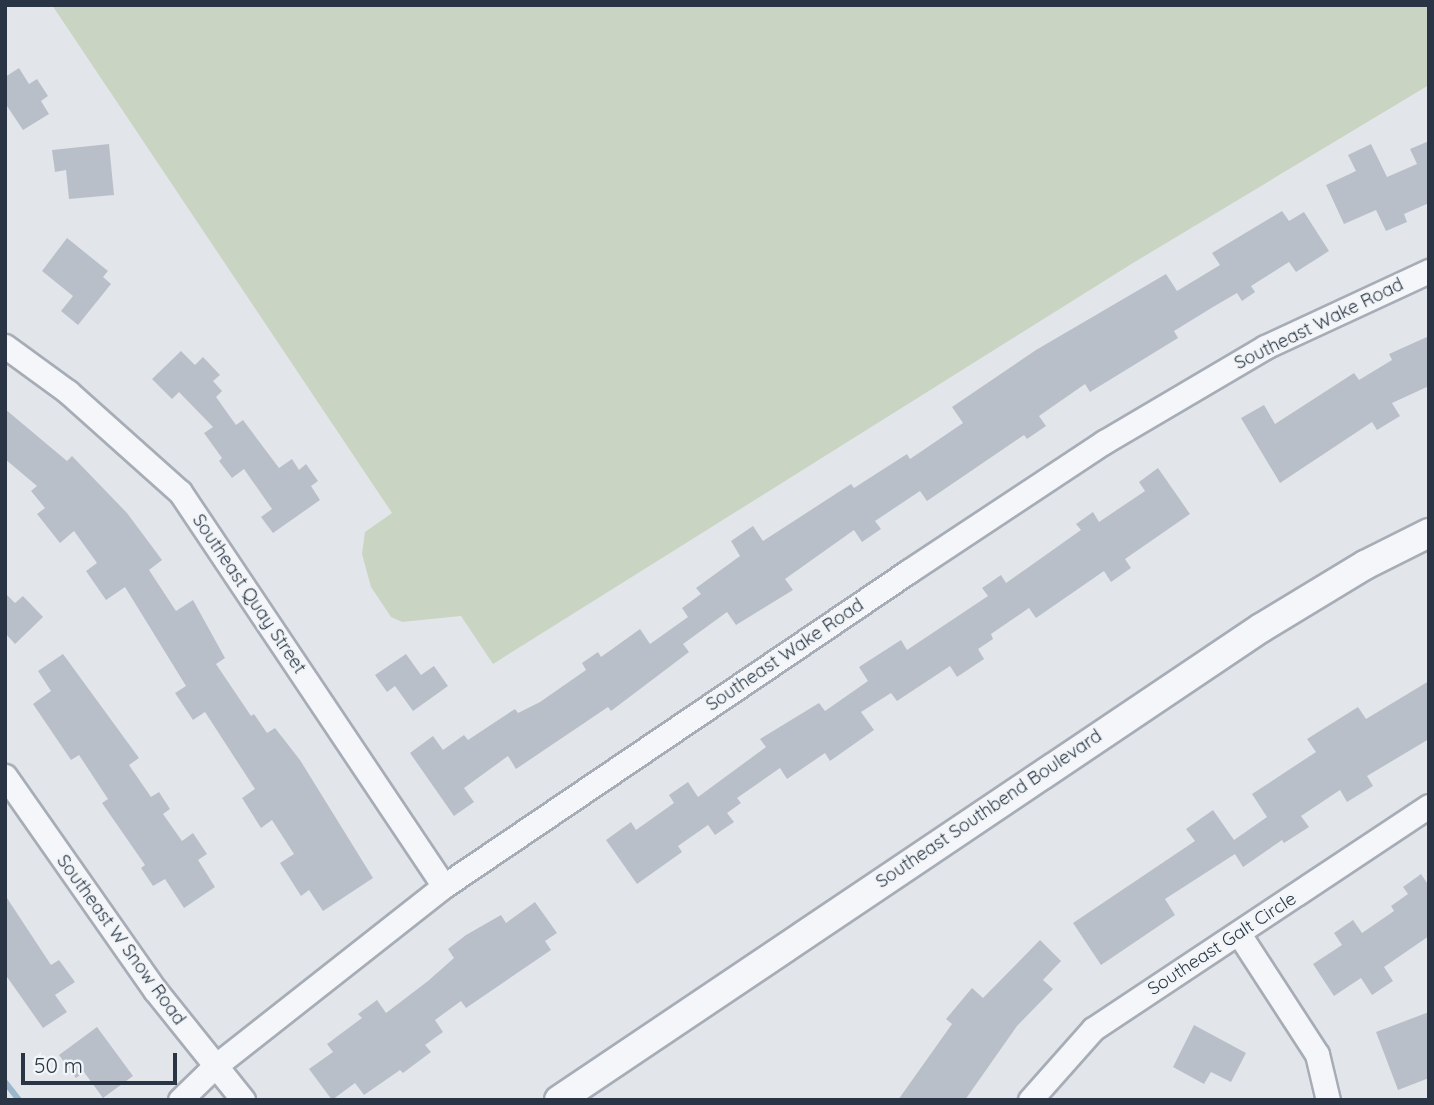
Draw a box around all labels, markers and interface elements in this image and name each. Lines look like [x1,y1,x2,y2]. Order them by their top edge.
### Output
street label: Southeast Wake Road [1231,274,1407,374]
street label: Southeast Quay Street [188,510,310,678]
street label: Southeast Wake Road [702,594,868,716]
street label: Southeast Southbend Boulevard [872,725,1106,893]
street label: Southeast W Snow Road [52,851,190,1029]
street label: Southeast Galt Circle [1144,888,1300,1000]
scale bar [24,1038,180,1082]
text: 50 m [34,1052,83,1078]

